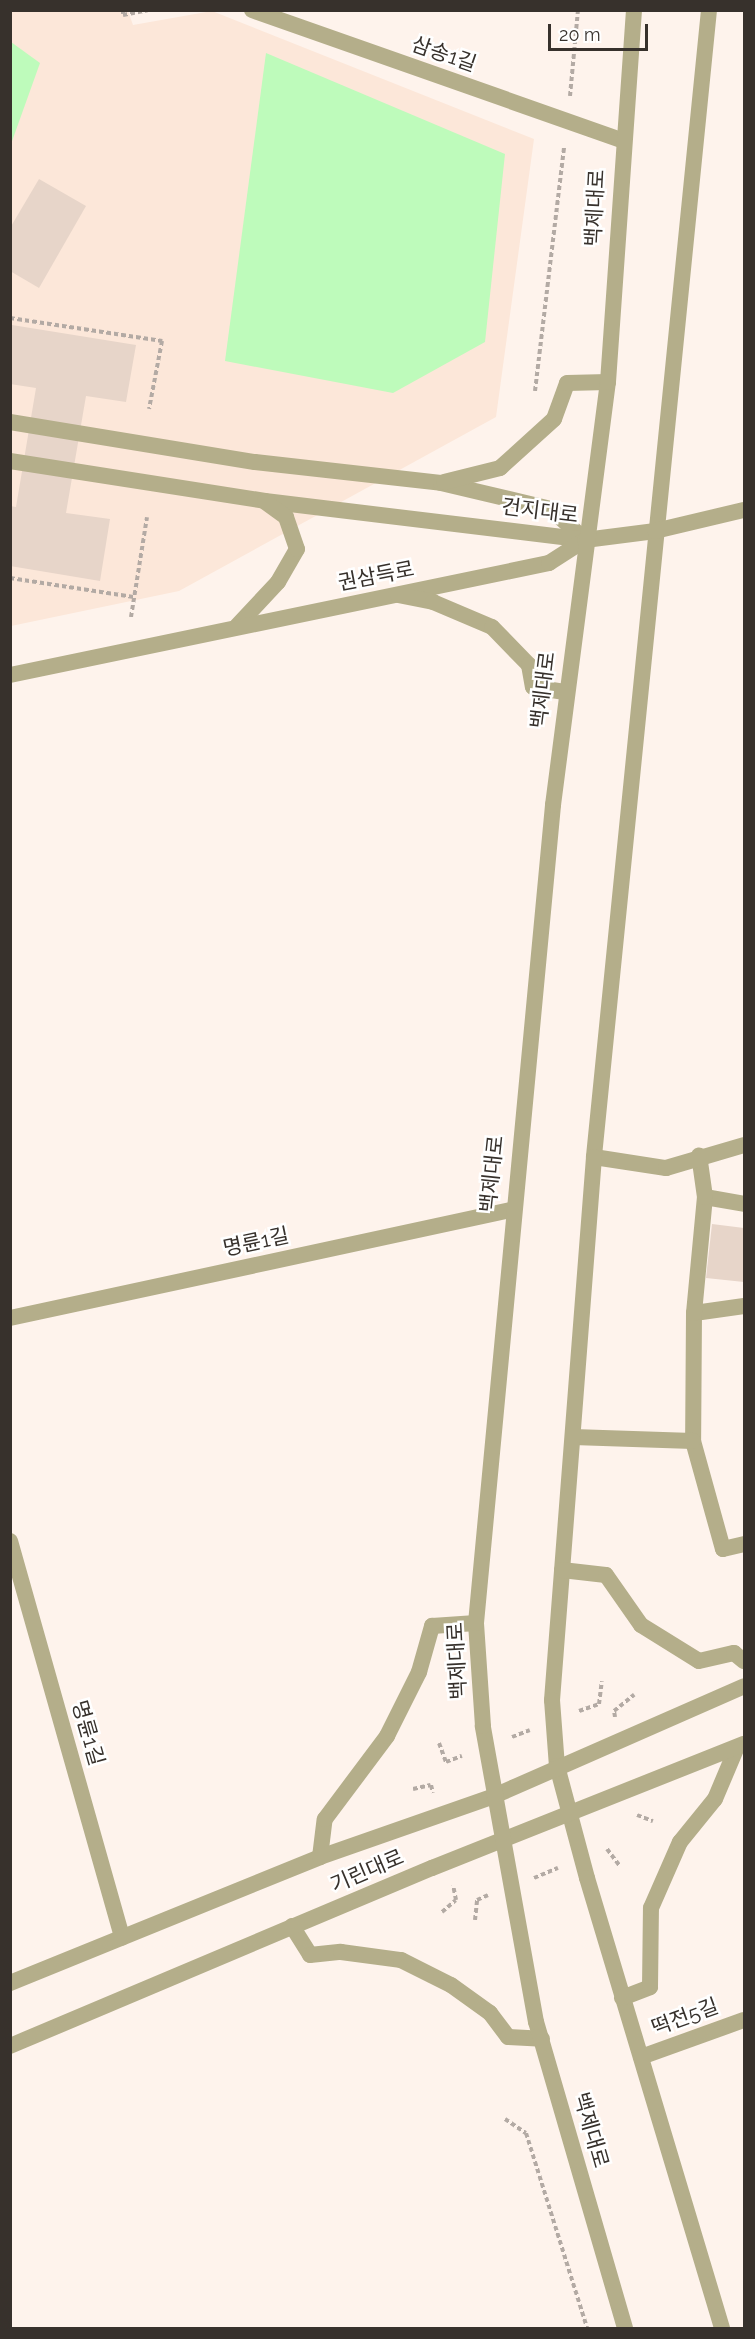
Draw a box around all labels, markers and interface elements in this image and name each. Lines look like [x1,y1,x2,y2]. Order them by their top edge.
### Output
scale bar [551,12,652,50]
text: 20 m [559,24,601,45]
street label: 삼송1길 [408,31,480,77]
street label: 백제대로 [580,169,610,247]
street label: 건지대로 [500,494,580,528]
street label: 권삼득로 [336,556,416,596]
street label: 백제대로 [526,650,560,730]
street label: 백제대로 [475,1134,509,1214]
street label: 명륜1길 [221,1223,291,1261]
street label: 백제대로 [442,1622,472,1700]
street label: 명륜1길 [67,1697,109,1769]
street label: 기린대로 [327,1844,407,1898]
street label: 떡전5길 [648,1993,722,2041]
street label: 백제대로 [568,2089,614,2171]

